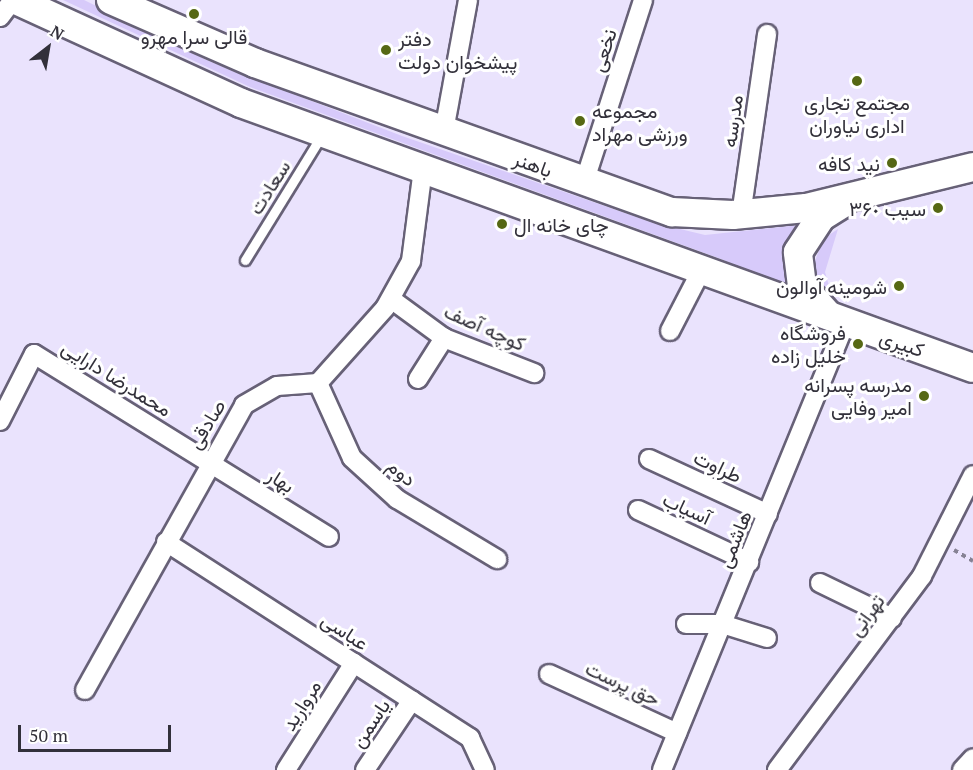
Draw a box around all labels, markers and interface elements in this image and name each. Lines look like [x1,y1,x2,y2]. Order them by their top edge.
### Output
marker: قالی سرا مهرو [187,7,201,21]
north arrow [18,18,78,78]
text: N [46,20,68,45]
place label: قالی سرا مهرو [141,24,247,48]
street label: نخعی [585,25,621,75]
place label: دفتر پیشخوان دولت [398,27,517,74]
marker: دفتر پیشخوان دولت [379,43,393,57]
marker: مجتمع تجاری اداری نیاوران [850,74,864,88]
place label: مجتمع تجاری اداری نیاوران [804,90,910,137]
street label: مدرسه [716,93,748,149]
place label: مجموعه ورزشی مهراد [592,98,688,145]
marker: مجموعه ورزشی مهراد [573,114,587,128]
street label: باهنر [510,146,556,182]
place label: نيد كافه [818,151,880,175]
street label: سعادت [243,155,295,219]
marker: نيد كافه [885,156,899,170]
place label: سیب ٣۶٠ [849,196,926,220]
marker: سیب ٣۶٠ [931,201,945,215]
place label: چای خانه ال [514,212,609,236]
marker: چای خانه ال [495,217,509,231]
place label: شومینه آوالون [776,274,887,298]
marker: شومینه آوالون [892,279,906,293]
street label: کوچه آصف [441,298,529,356]
place label: فروشگاه خلیل زاده [771,320,846,367]
street label: کبیری [877,324,927,362]
street label: محمدرضا دارایی [58,335,176,421]
marker: فروشگاه خلیل زاده [851,337,865,351]
place label: مدرسه پسرانه امیر وفایی [804,372,912,419]
marker: مدرسه پسرانه امیر وفایی [917,389,931,403]
street label: صادقی [182,395,230,453]
street label: طراوت [690,444,746,488]
street label: دوم [383,453,421,491]
street label: بهار [263,462,299,498]
street label: آسیاب [659,486,715,530]
street label: هاشمی [712,507,756,571]
street label: تهرانی [843,589,889,641]
street label: عباسی [317,607,373,655]
street label: حق پرست [582,655,664,711]
street label: مروارید [276,675,326,735]
street label: یاسمن [345,694,395,752]
scale bar [21,713,174,751]
text: 50 m [29,723,68,747]

